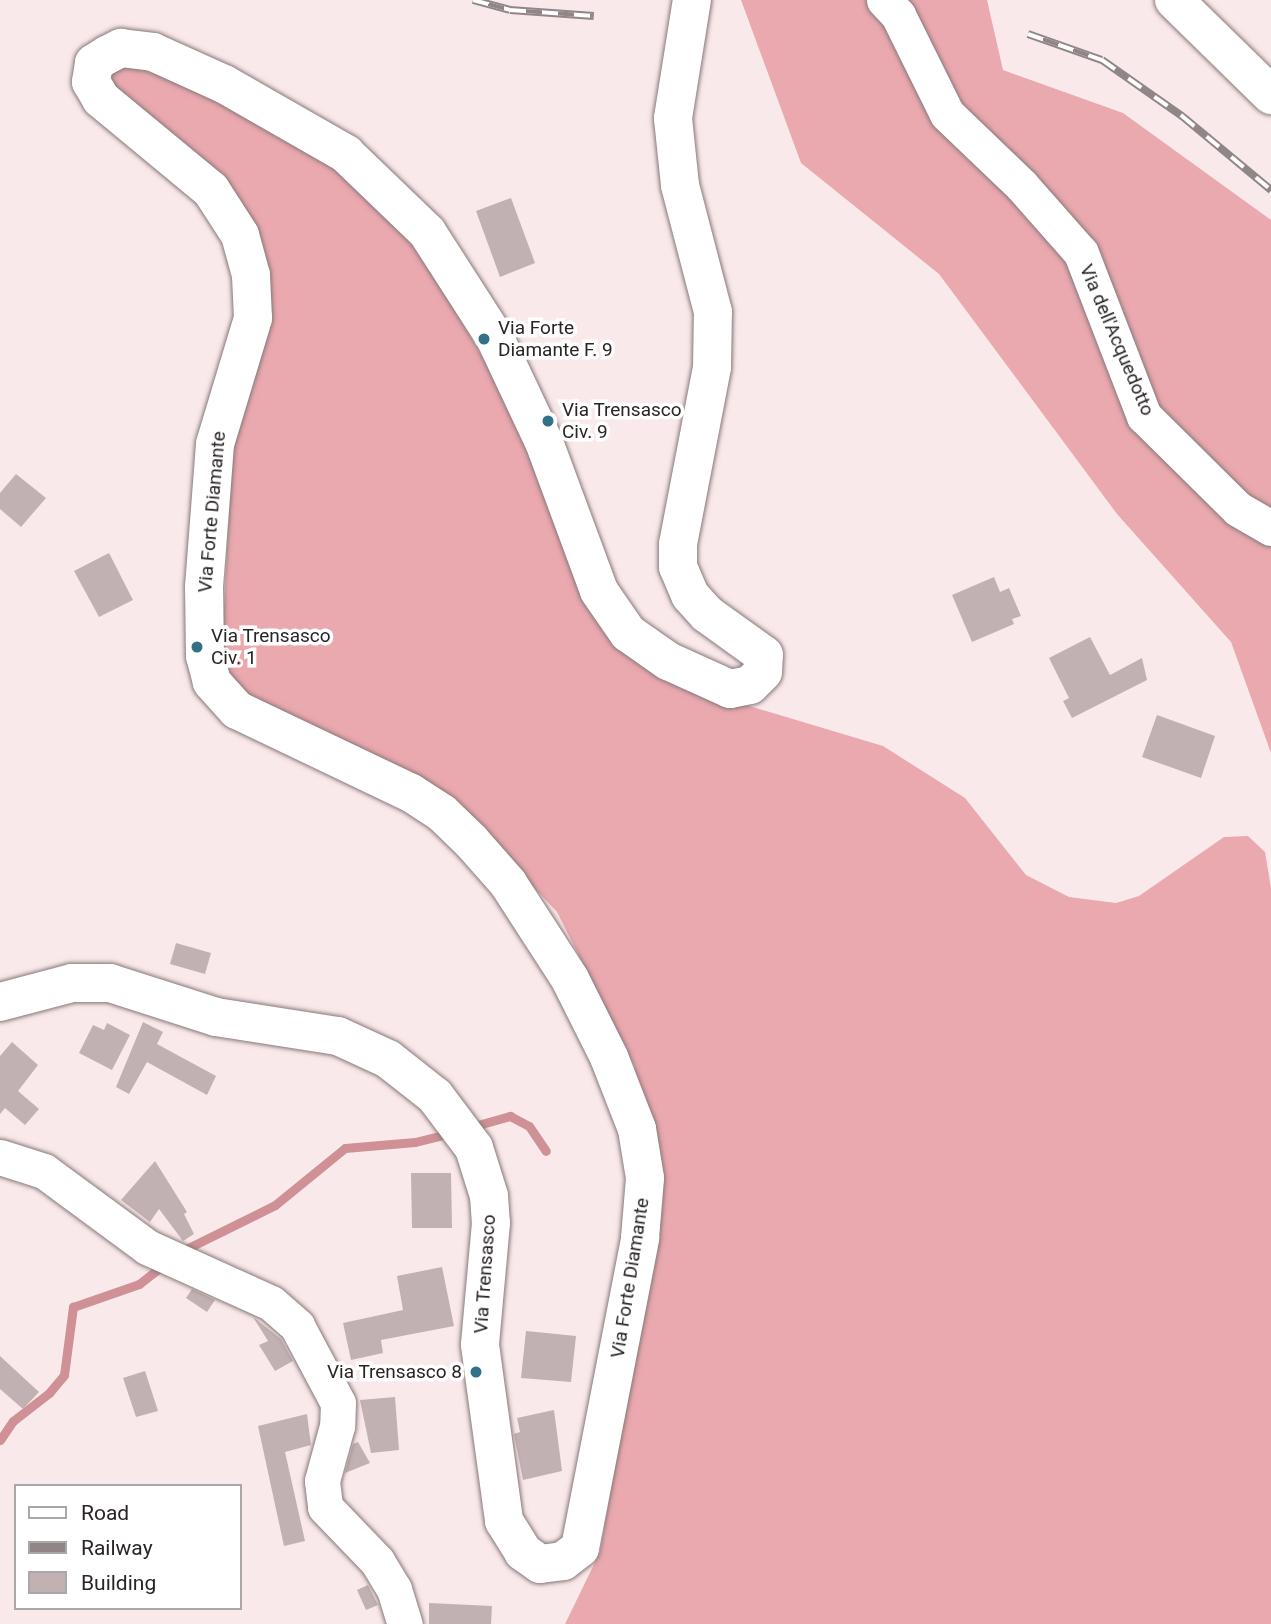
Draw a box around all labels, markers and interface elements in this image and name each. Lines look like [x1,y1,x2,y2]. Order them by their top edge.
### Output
street label: Via dell'Acquedotto [1075,261,1159,419]
place label: Via Forte Diamante F. 9 [498,317,613,361]
marker: Via Forte Diamante F. 9 [476,331,492,347]
place label: Via Trensasco Civ. 9 [562,399,682,443]
marker: Via Trensasco Civ. 9 [540,413,556,429]
street label: Via Forte Diamante [194,430,230,594]
place label: Via Trensasco Civ. 1 [211,625,331,669]
marker: Via Trensasco Civ. 1 [189,639,205,655]
street label: Via Forte Diamante [606,1196,654,1360]
street label: Via Trensasco [469,1213,501,1335]
place label: Via Trensasco 8 [327,1361,462,1383]
marker: Via Trensasco 8 [468,1364,484,1380]
legend [14,1484,242,1610]
text: Road [81,1501,129,1525]
text: Railway [81,1536,153,1560]
text: Building [81,1571,156,1595]

